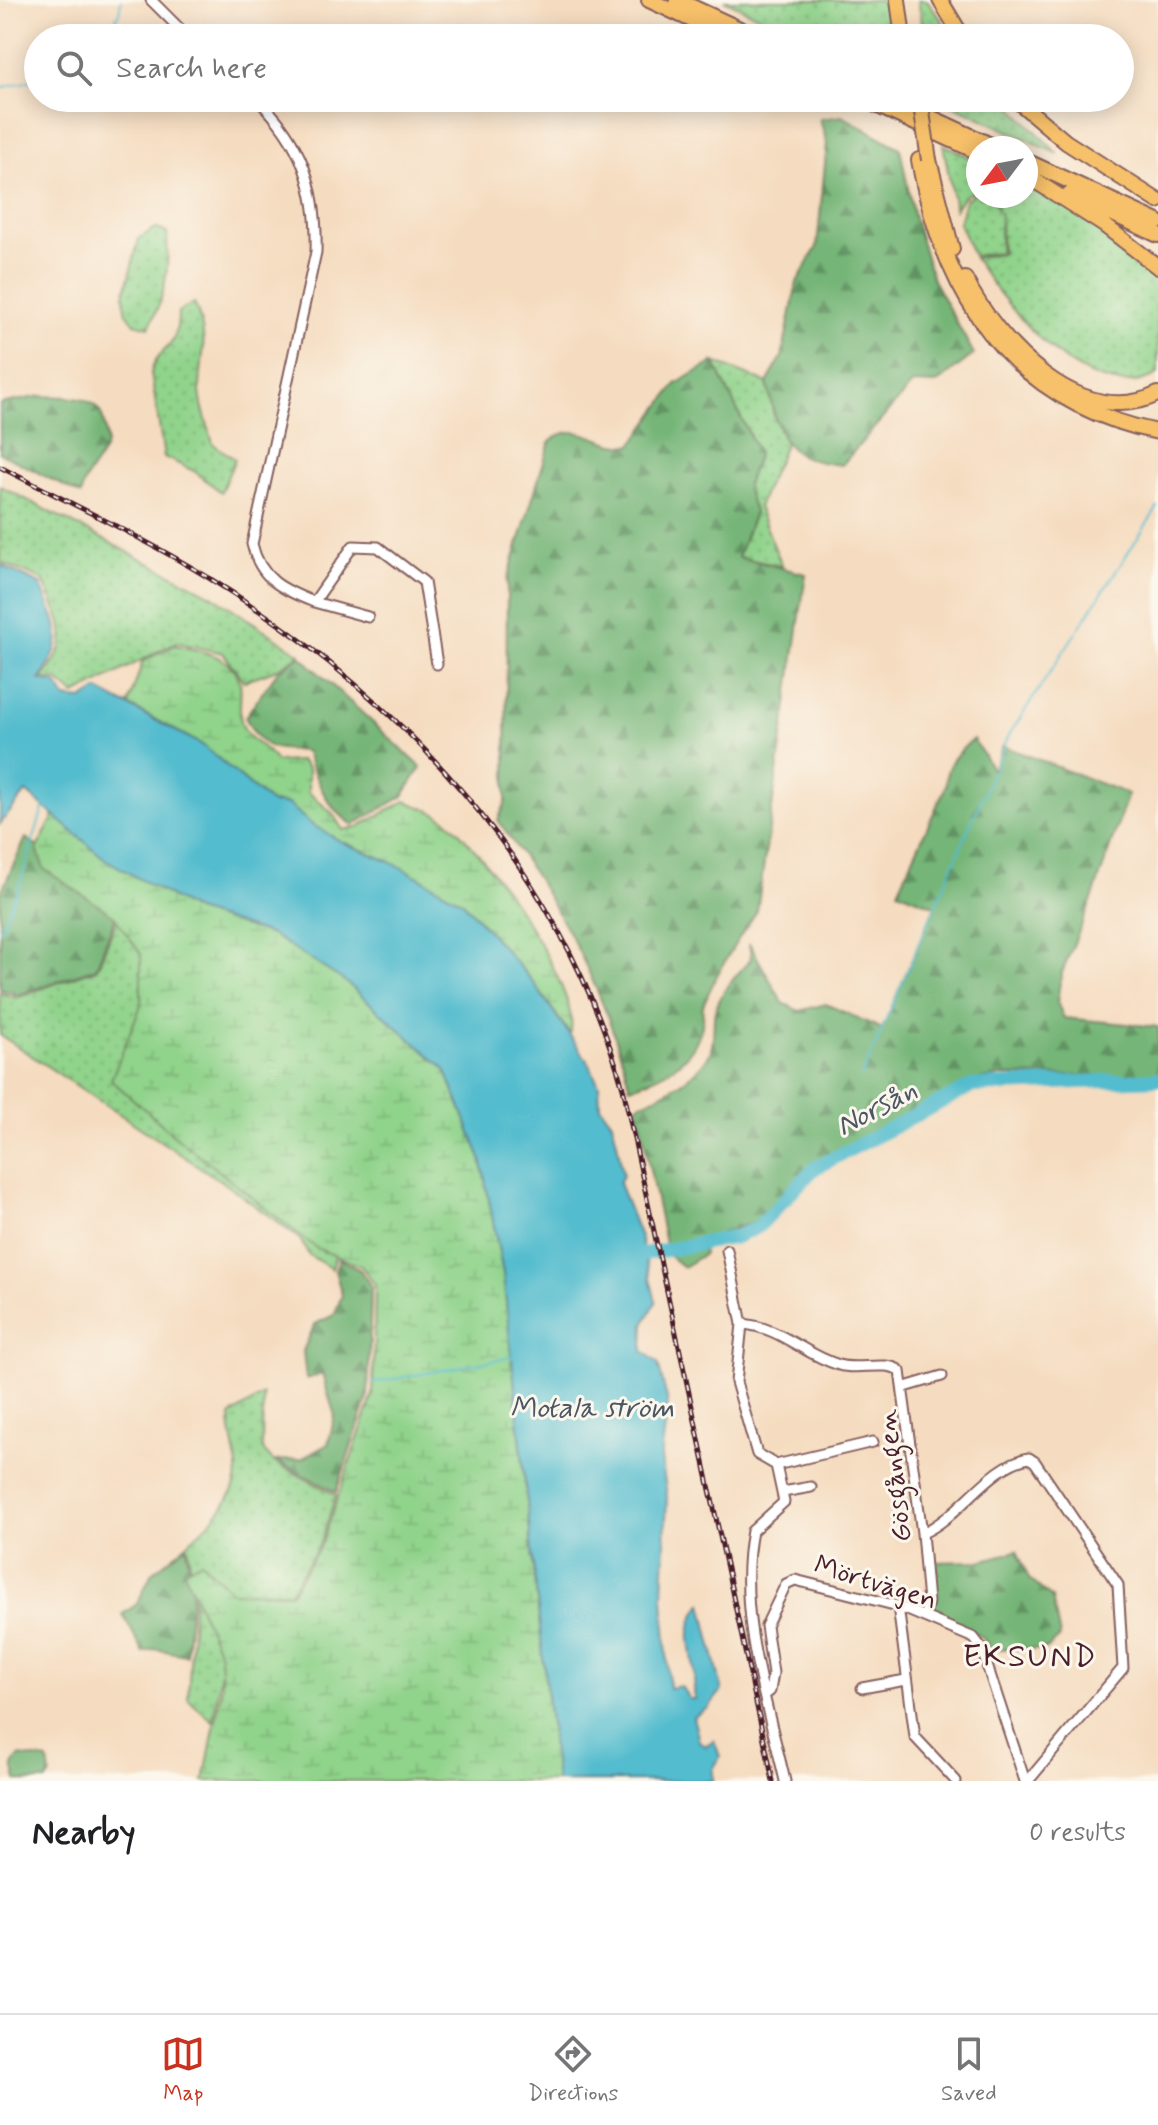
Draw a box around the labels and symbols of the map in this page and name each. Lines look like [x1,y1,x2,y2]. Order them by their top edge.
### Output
north arrow [966,136,1038,208]
water label: Norsån [829,1071,924,1146]
water label: Motala ström [510,1389,674,1428]
street label: Gösgången [869,1407,925,1544]
street label: Mörtvägen [809,1547,941,1620]
district label: EKSUND [962,1636,1098,1678]

